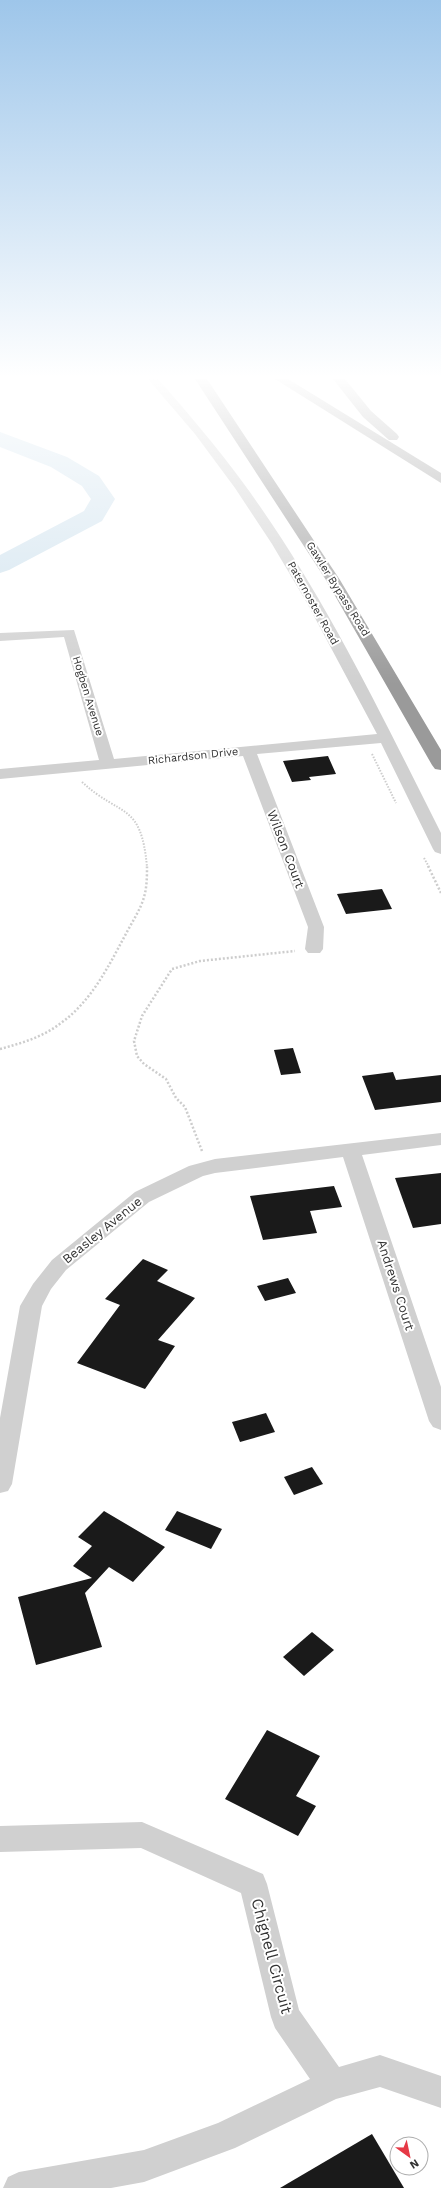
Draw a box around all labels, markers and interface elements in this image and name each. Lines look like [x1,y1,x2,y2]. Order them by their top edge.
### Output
street label: Gawler Bypass Road [304,539,372,639]
street label: Paternoster Road [285,559,341,647]
street label: Hogben Avenue [70,655,106,737]
street label: Richardson Drive [147,745,239,767]
street label: Wilson Court [264,808,308,891]
street label: Beasley Avenue [59,1193,145,1267]
street label: Andrews Court [374,1238,418,1333]
street label: Chignell Circuit [247,1896,297,2016]
north arrow [389,2136,429,2176]
text: N [407,2156,421,2172]

